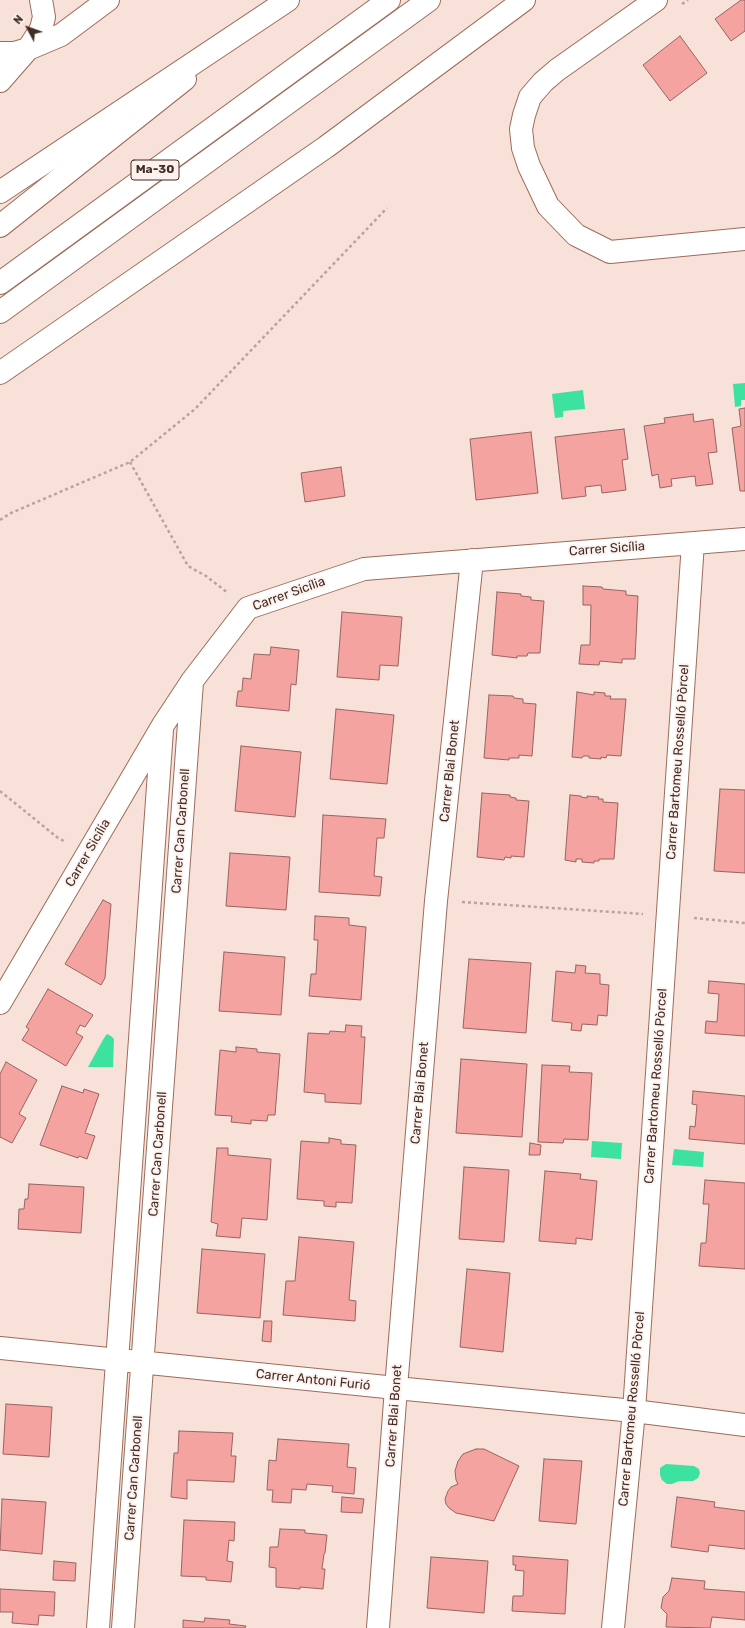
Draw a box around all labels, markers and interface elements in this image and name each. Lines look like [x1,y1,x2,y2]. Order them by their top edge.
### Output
north arrow [8,8,48,48]
text: N [11,13,26,27]
road number: Ma-30 [131,160,179,180]
street label: Carrer Sicília [569,539,645,559]
street label: Carrer Sicília [251,574,327,614]
street label: Carrer Bartomeu Rosselló Pòrcel [663,664,693,860]
street label: Carrer Blai Bonet [437,719,463,823]
street label: Carrer Can Carbonell [169,768,193,894]
street label: Carrer Sicília [62,816,114,890]
street label: Carrer Bartomeu Rosselló Pòrcel [641,988,671,1184]
street label: Carrer Blai Bonet [408,1041,432,1145]
street label: Carrer Can Carbonell [146,1091,170,1217]
street label: Carrer Bartomeu Rosselló Pòrcel [616,1311,648,1507]
street label: Carrer Blai Bonet [383,1364,405,1468]
street label: Carrer Antoni Furió [255,1366,371,1394]
street label: Carrer Can Carbonell [122,1415,146,1541]

